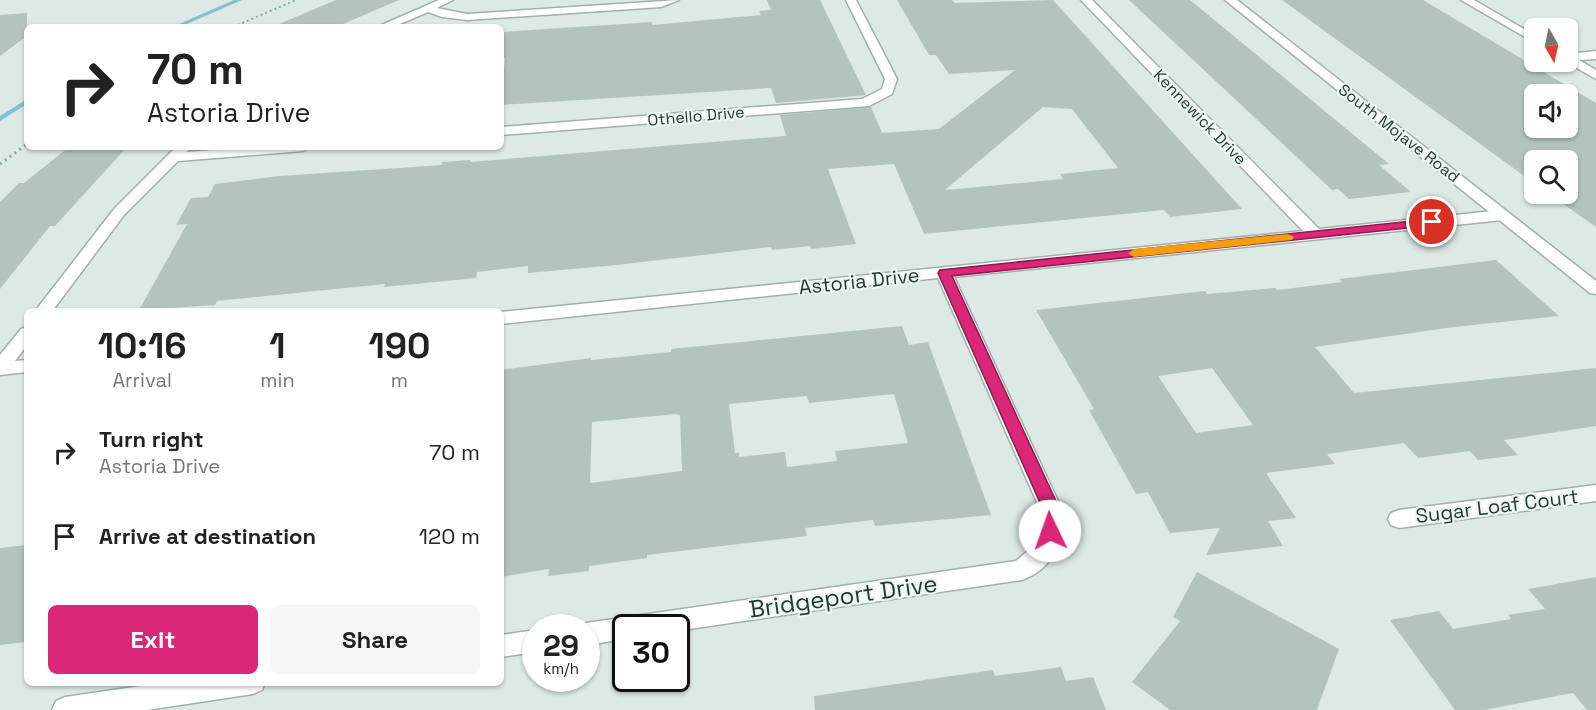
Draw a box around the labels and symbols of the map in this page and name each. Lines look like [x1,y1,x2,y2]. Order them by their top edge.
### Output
north arrow [1524,18,1578,72]
street label: Kennewick Drive [1149,65,1251,169]
street label: South Mojave Road [1334,79,1464,187]
street label: Othello Drive [647,101,745,131]
pin [1406,196,1457,247]
street label: Astoria Drive [797,262,921,300]
street label: Sugar Loaf Court [1414,483,1580,529]
position arrow [1018,499,1082,563]
street label: Bridgeport Drive [747,567,939,625]
speed limit sign: 30 [612,614,690,692]

